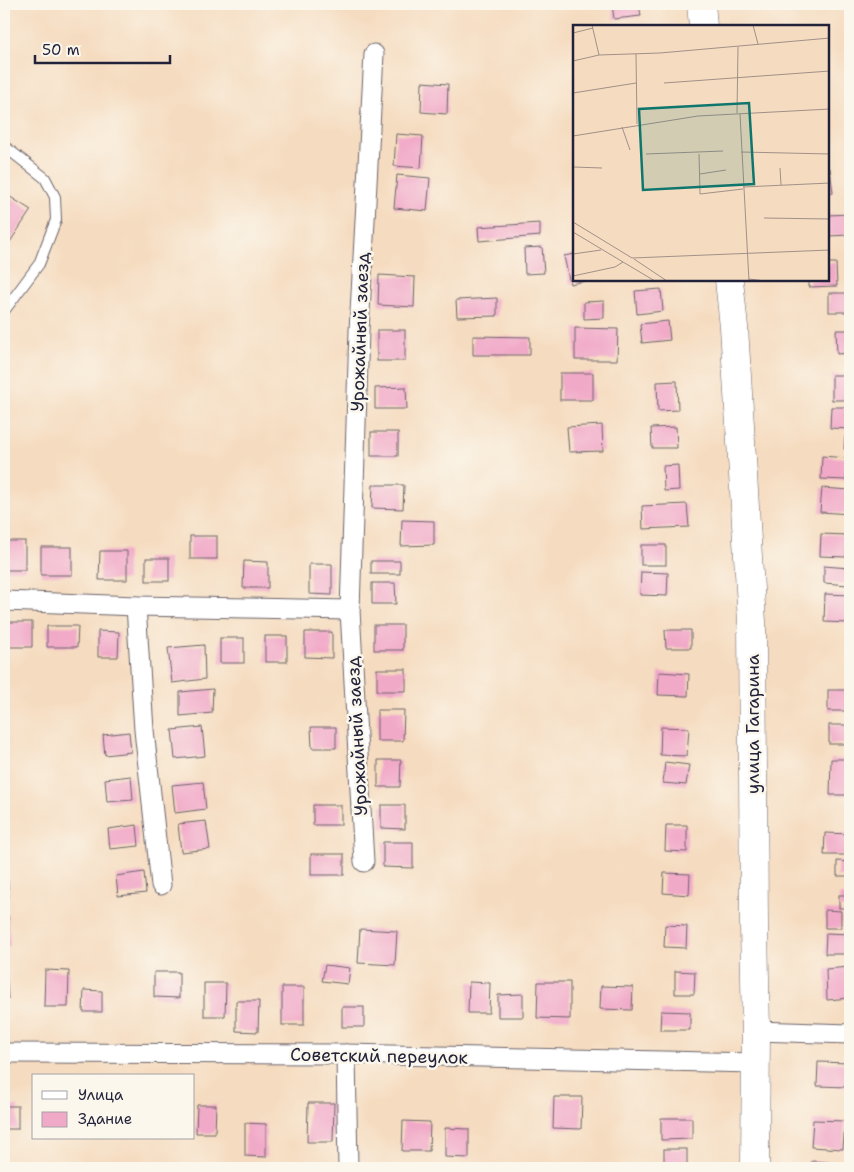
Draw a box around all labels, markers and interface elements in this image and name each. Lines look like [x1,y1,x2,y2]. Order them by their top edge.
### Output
inset map [573,25,829,281]
scale bar [35,32,170,64]
text: 50 m [42,40,80,60]
street label: Урожайный заезд [345,251,375,412]
street label: улица Гагарина [741,654,765,794]
street label: Урожайный заезд [341,655,373,816]
street label: Советский переулок [290,1042,469,1070]
legend [32,1074,195,1140]
text: Улица [78,1085,124,1105]
text: Здание [78,1109,132,1129]

